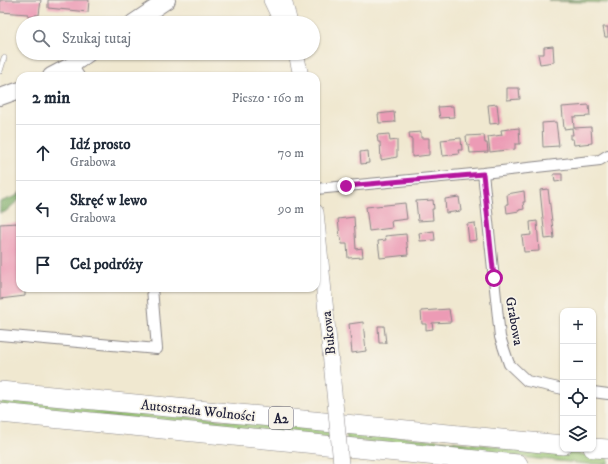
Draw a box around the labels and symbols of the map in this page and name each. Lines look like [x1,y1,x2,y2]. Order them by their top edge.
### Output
route end [337,177,355,195]
route start [485,269,503,287]
street label: Grabowa [501,295,527,347]
street label: Bukowa [318,310,340,356]
street label: Autostrada Wolności [140,396,256,426]
road number: A2 [269,407,293,429]

